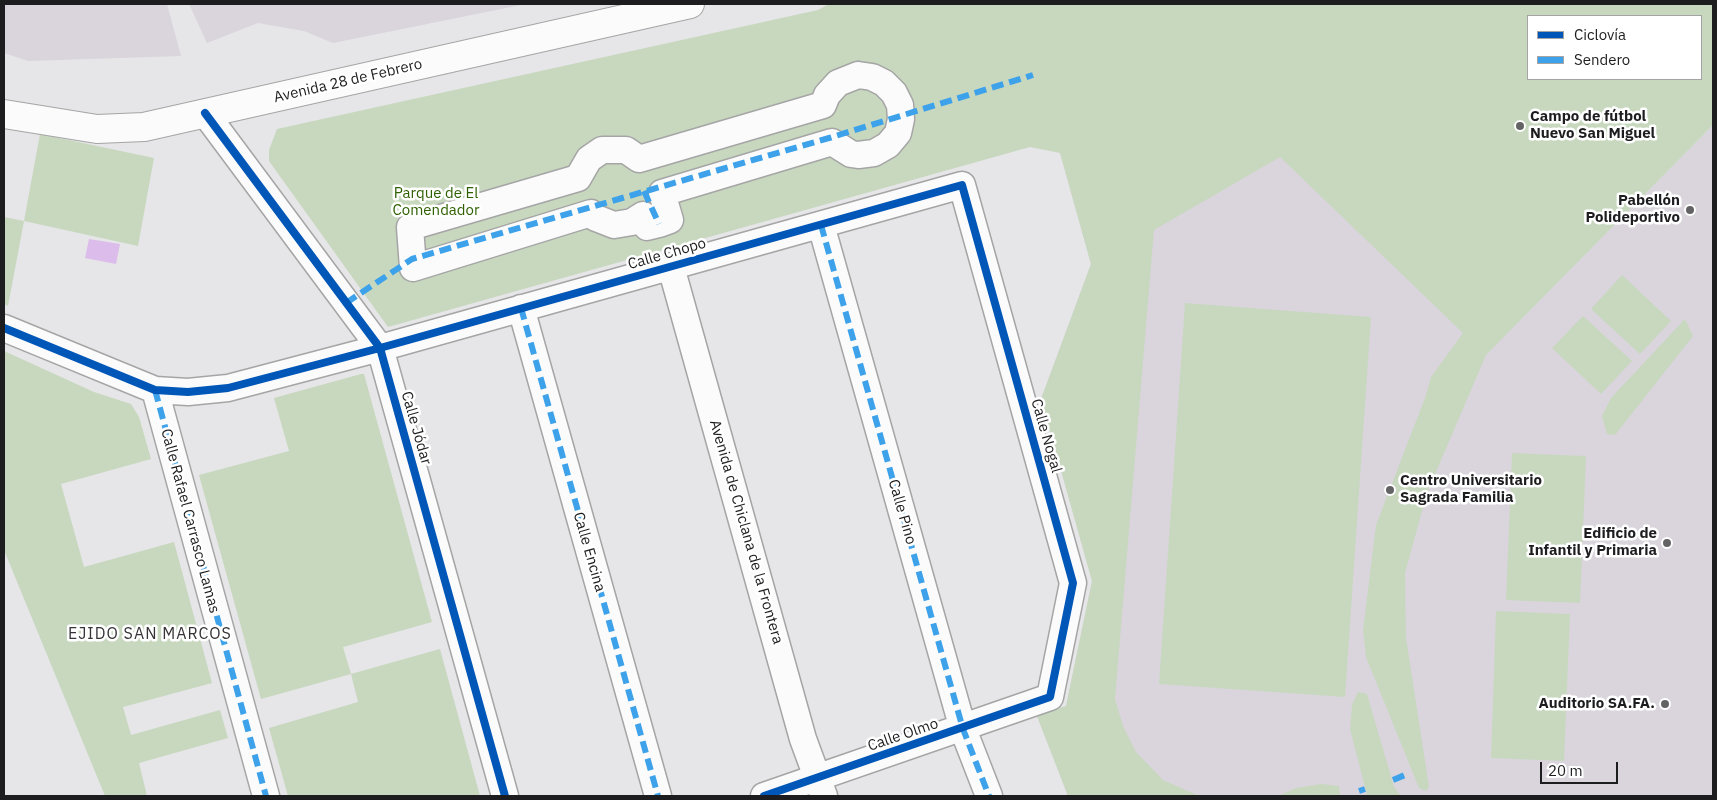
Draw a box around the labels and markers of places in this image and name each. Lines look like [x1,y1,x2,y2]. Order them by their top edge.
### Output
place label: Campo de fútbol Nuevo San Miguel [1530,108,1655,143]
marker: Campo de fútbol Nuevo San Miguel [1514,120,1526,132]
place label: Pabellón Polideportivo [1585,192,1680,227]
marker: Pabellón Polideportivo [1684,204,1696,216]
place label: Centro Universitario Sagrada Familia [1400,472,1542,507]
marker: Centro Universitario Sagrada Familia [1384,484,1396,496]
place label: Edificio de Infantil y Primaria [1528,525,1657,560]
marker: Edificio de Infantil y Primaria [1661,537,1673,549]
place label: Auditorio SA.FA. [1539,695,1655,713]
marker: Auditorio SA.FA. [1659,698,1671,710]

